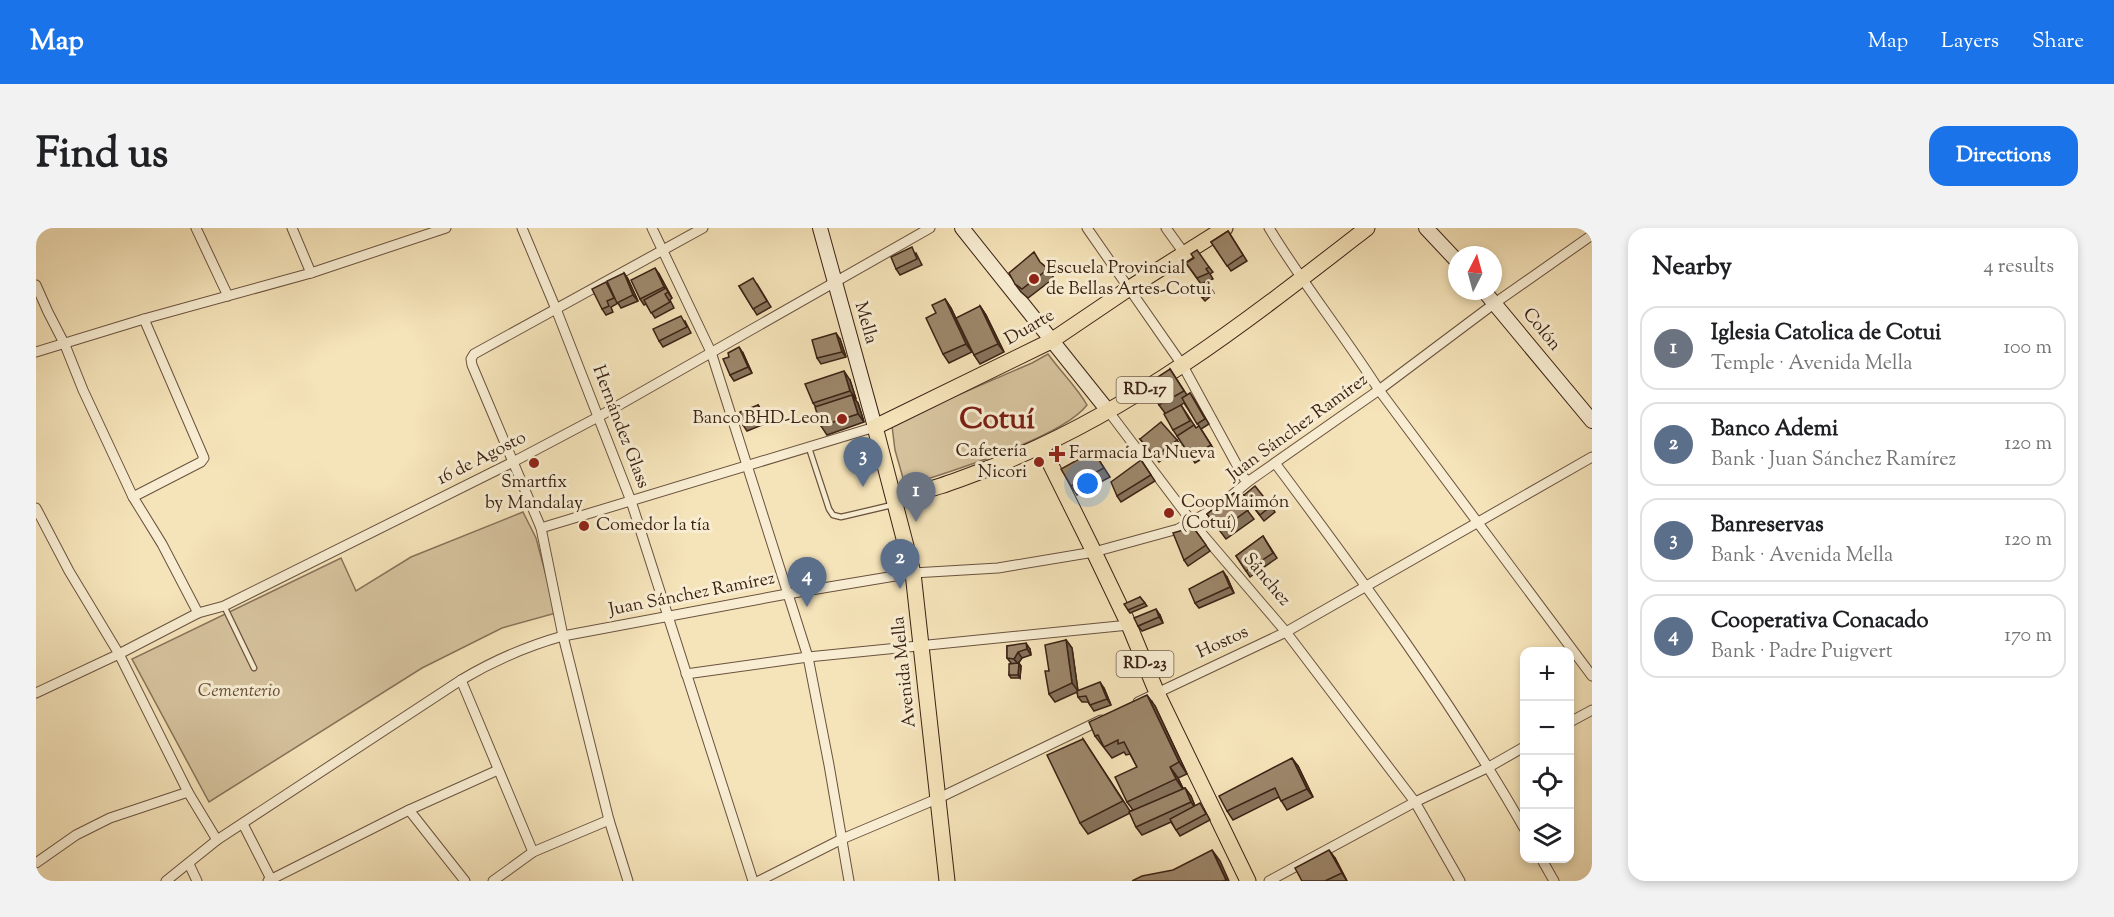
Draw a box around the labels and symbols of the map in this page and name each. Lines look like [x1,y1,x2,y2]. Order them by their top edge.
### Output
north arrow [1448,246,1502,300]
place label: Escuela Provincial de Bellas Artes-Cotui [1046,256,1211,303]
marker: Escuela Provincial de Bellas Artes-Cotui [1027,272,1041,286]
street label: Mella [847,299,883,347]
street label: Duarte [1000,303,1060,353]
street label: Colón [1515,303,1567,358]
street label: Hernández Glass [585,362,655,492]
street label: Juan Sánchez Ramírez [1221,368,1374,489]
road number: RD-17 [1116,377,1174,403]
district label: Cotuí [959,399,1035,442]
place label: Banco BHD-Leon [692,406,830,432]
marker: Banco BHD-Leon [835,412,849,426]
street label: 16 de Agosto [433,425,531,493]
pin: 3 [844,438,882,487]
place label: Cafetería Nicori [956,439,1027,486]
place label: Farmacia La Nueva [1069,441,1215,467]
marker: Farmacia La Nueva [1050,447,1064,461]
marker: Cafetería Nicori [1032,455,1046,469]
marker: Smartfix by Mandalay [527,456,541,470]
your location [1073,469,1102,498]
place label: Smartfix by Mandalay [485,470,583,517]
pin: 1 [896,472,936,522]
place label: CoopMaimón (Cotuí) [1181,490,1290,537]
marker: CoopMaimón (Cotuí) [1162,506,1176,520]
place label: Comedor la tía [596,513,710,539]
marker: Comedor la tía [577,519,591,533]
pin: 2 [880,540,920,589]
street label: Sánchez [1236,547,1296,613]
pin: 4 [788,558,826,607]
street label: Juan Sánchez Ramírez [606,566,777,624]
street label: Avenida Mella [886,615,924,729]
street label: Hostos [1193,620,1253,666]
road number: RD-23 [1116,651,1174,677]
park label: Cementerio [198,679,280,705]

